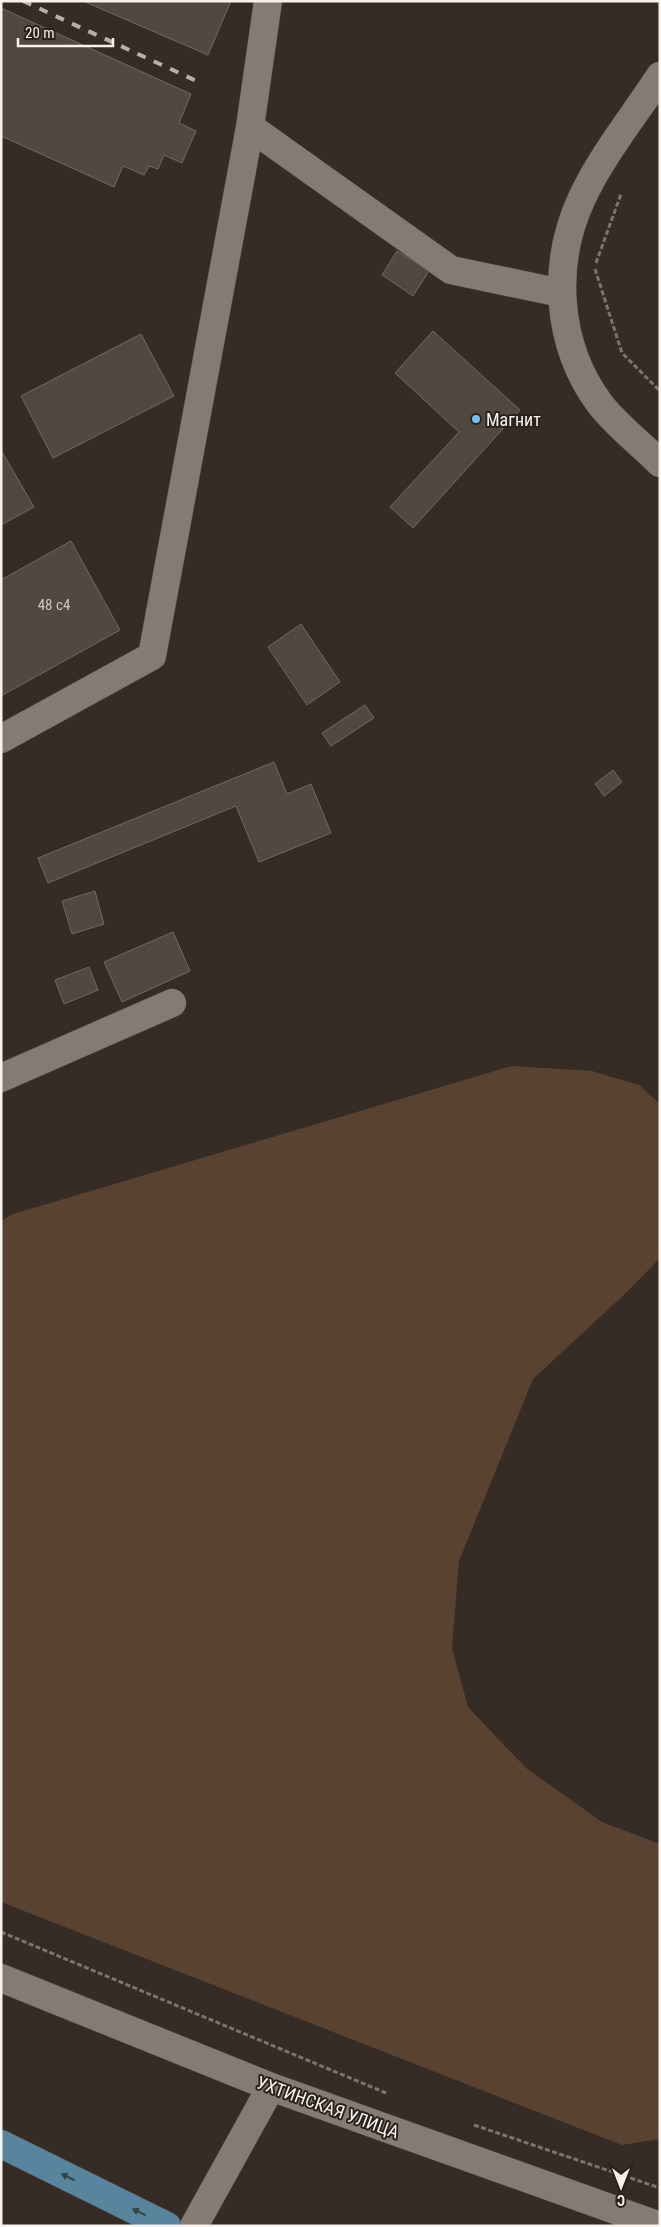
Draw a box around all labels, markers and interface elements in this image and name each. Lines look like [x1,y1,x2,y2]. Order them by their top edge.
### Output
scale bar [18,15,112,47]
text: 20 m [25,24,55,42]
place label: Магнит [486,409,541,430]
marker: Магнит [470,413,482,425]
house number: 48 с4 [38,596,70,614]
street label: УХТИНСКАЯ УЛИЦА [254,2071,403,2143]
north arrow [596,2162,646,2212]
one-way arrow [60,2173,75,2181]
text: С [617,2192,625,2208]
one-way arrow [132,2208,146,2216]

